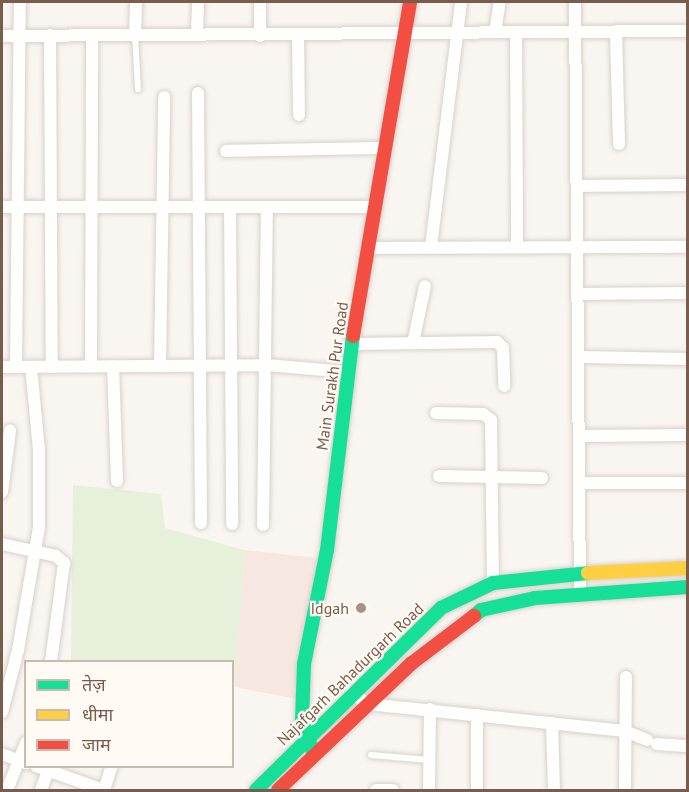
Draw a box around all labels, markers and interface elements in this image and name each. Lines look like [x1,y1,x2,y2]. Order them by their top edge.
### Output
street label: Main Surakh Pur Road [312,301,352,451]
place label: Idgah [310,598,349,618]
street label: Najafgarh Bahadurgarh Road [273,599,427,749]
marker: Idgah [354,601,368,615]
legend [24,660,234,768]
text: तेज़ [82,673,106,696]
text: धीमा [82,703,113,726]
text: जाम [82,733,111,756]

